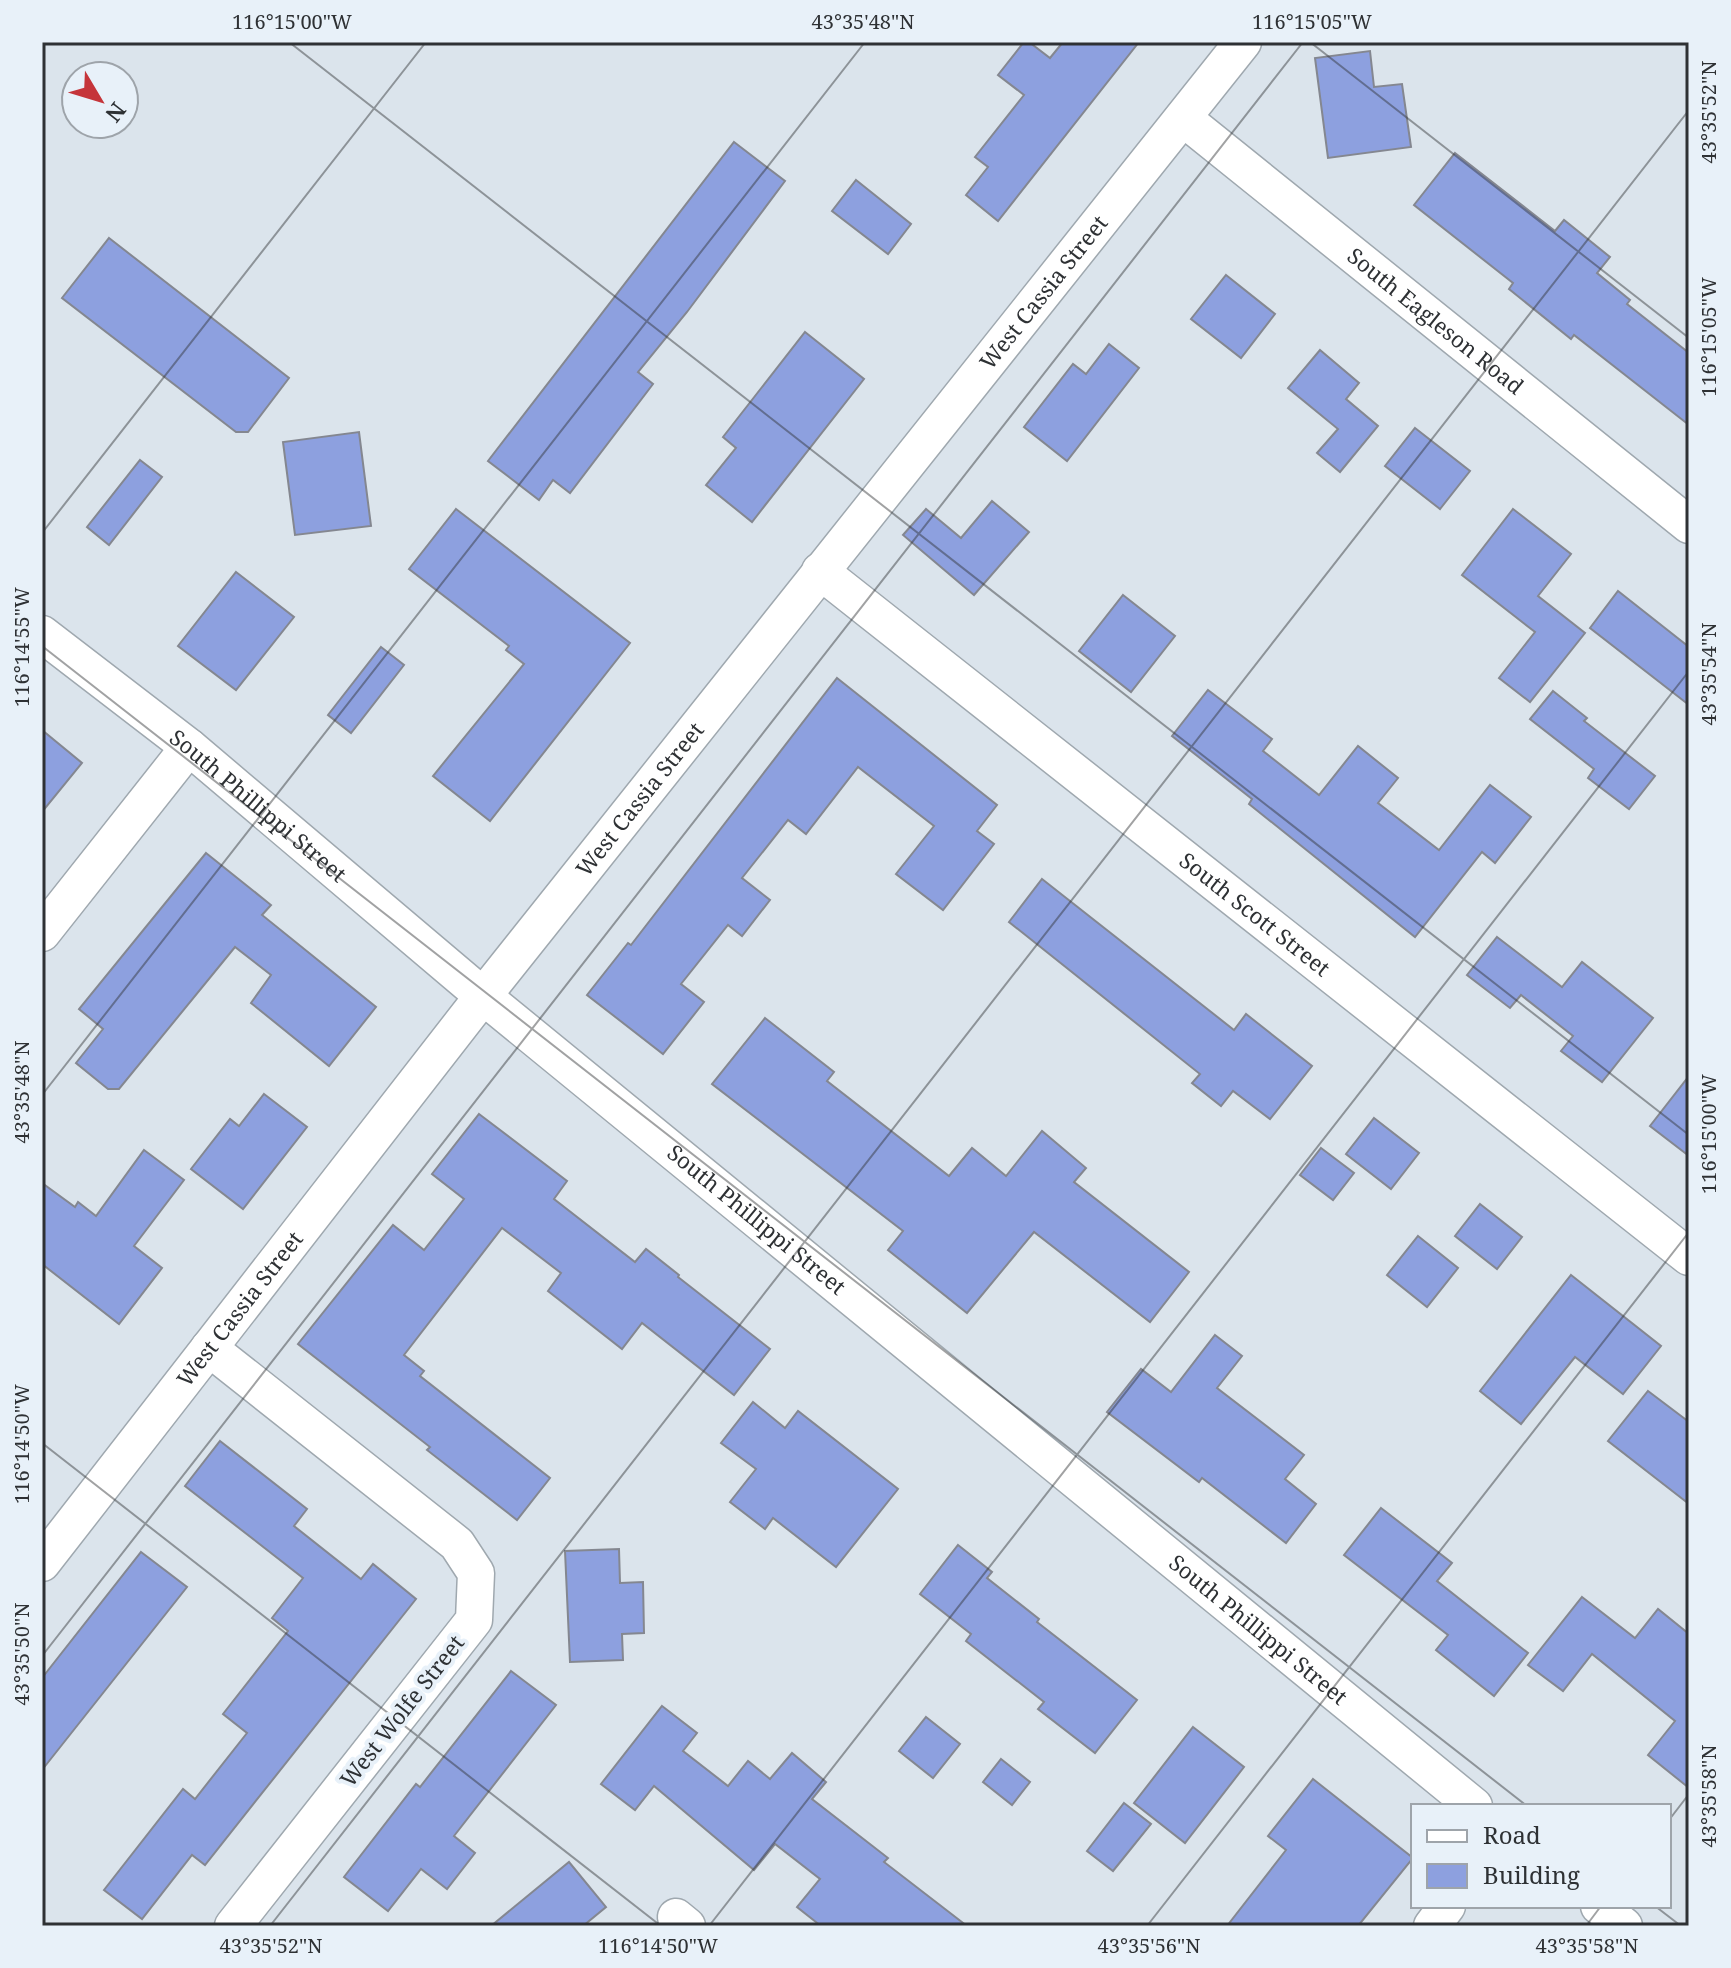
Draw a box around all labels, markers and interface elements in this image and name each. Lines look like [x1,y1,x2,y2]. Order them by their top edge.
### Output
text: 116°15'00"W [232,8,352,35]
text: 43°35'48"N [812,8,914,35]
text: 116°15'05"W [1252,8,1372,35]
north arrow [60,60,140,140]
text: 43°35'52"N [1695,61,1722,163]
text: N [99,97,134,129]
street label: West Cassia Street [972,208,1114,375]
street label: South Eagleson Road [1342,240,1531,401]
text: 116°15'05"W [1695,277,1722,397]
text: 116°14'55"W [8,587,35,707]
text: 43°35'54"N [1695,623,1722,725]
street label: West Cassia Street [568,715,710,882]
street label: South Phillippi Street [164,722,354,888]
street label: South Scott Street [1174,845,1337,982]
text: 43°35'48"N [8,1041,35,1143]
text: 116°15'00"W [1695,1074,1722,1194]
street label: South Phillippi Street [662,1137,853,1301]
street label: West Cassia Street [169,1224,309,1392]
text: 116°14'50"W [8,1384,35,1504]
street label: South Phillippi Street [1163,1547,1355,1711]
text: 43°35'50"N [8,1603,35,1705]
street label: West Wolfe Street [332,1628,470,1793]
text: 43°35'58"N [1695,1745,1722,1847]
legend [1411,1804,1671,1908]
text: Road [1483,1818,1541,1851]
text: Building [1483,1858,1580,1891]
text: 43°35'52"N [220,1932,322,1959]
text: 116°14'50"W [598,1932,718,1959]
text: 43°35'56"N [1098,1932,1200,1959]
text: 43°35'58"N [1536,1932,1638,1959]

